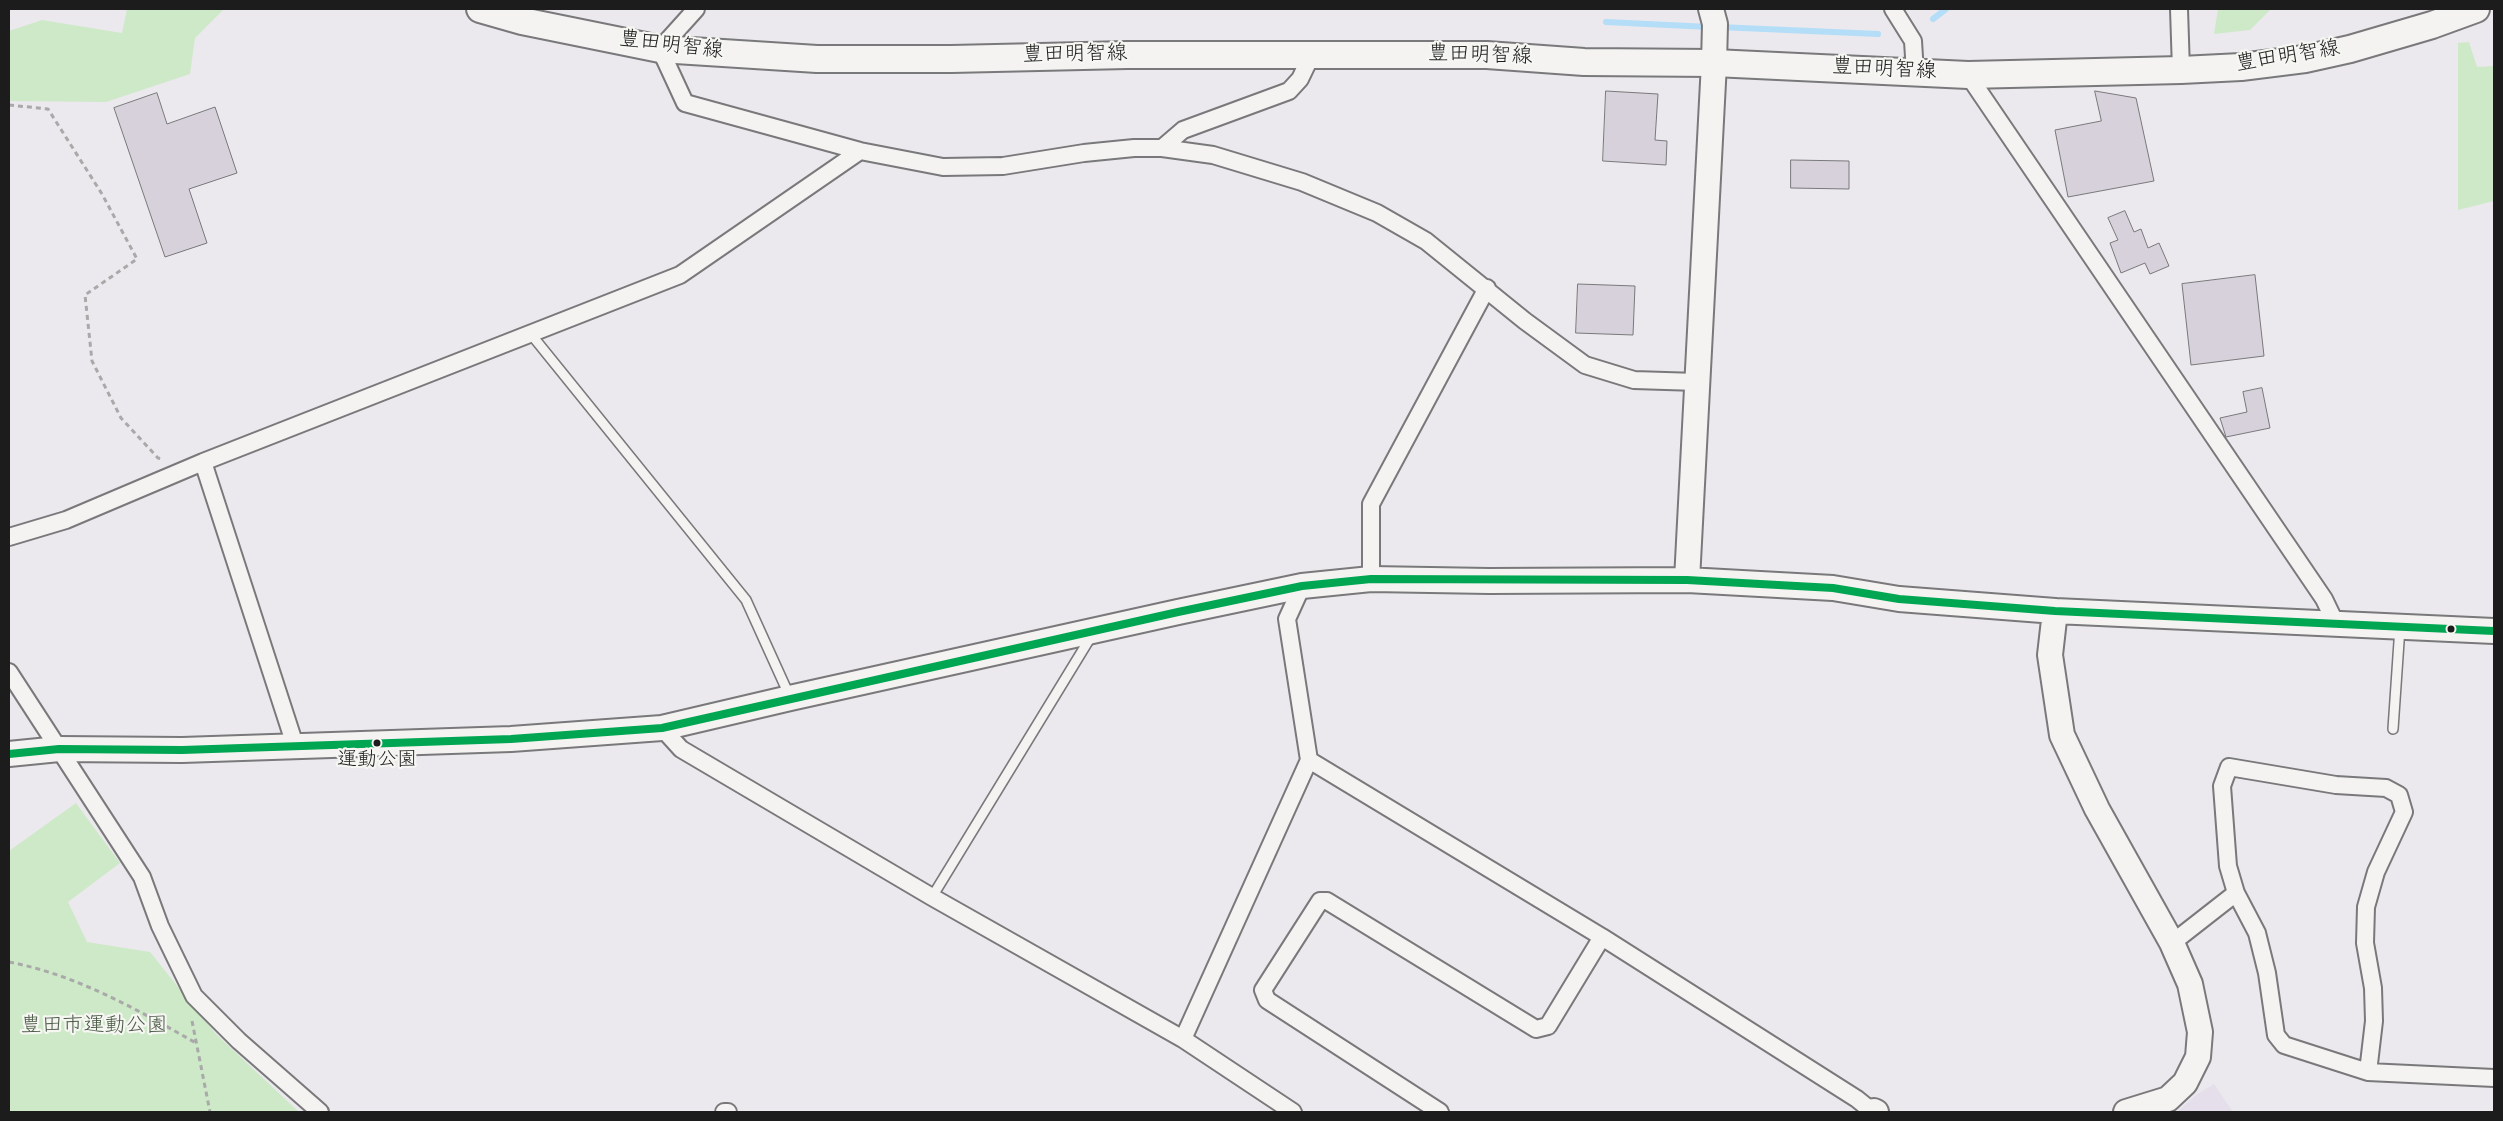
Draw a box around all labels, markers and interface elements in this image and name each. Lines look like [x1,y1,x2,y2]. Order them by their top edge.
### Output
street label: 豊田明智線 [617,28,725,66]
street label: 豊田明智線 [2234,37,2342,79]
street label: 豊田明智線 [1022,42,1128,70]
street label: 豊田明智線 [1427,43,1533,71]
street label: 豊田明智線 [1831,56,1937,86]
unlabelled marker [2446,624,2456,634]
marker: 運動公園 [372,738,382,748]
place label: 運動公園 [337,750,417,774]
park label: 豊田市運動公園 [21,1015,167,1041]

